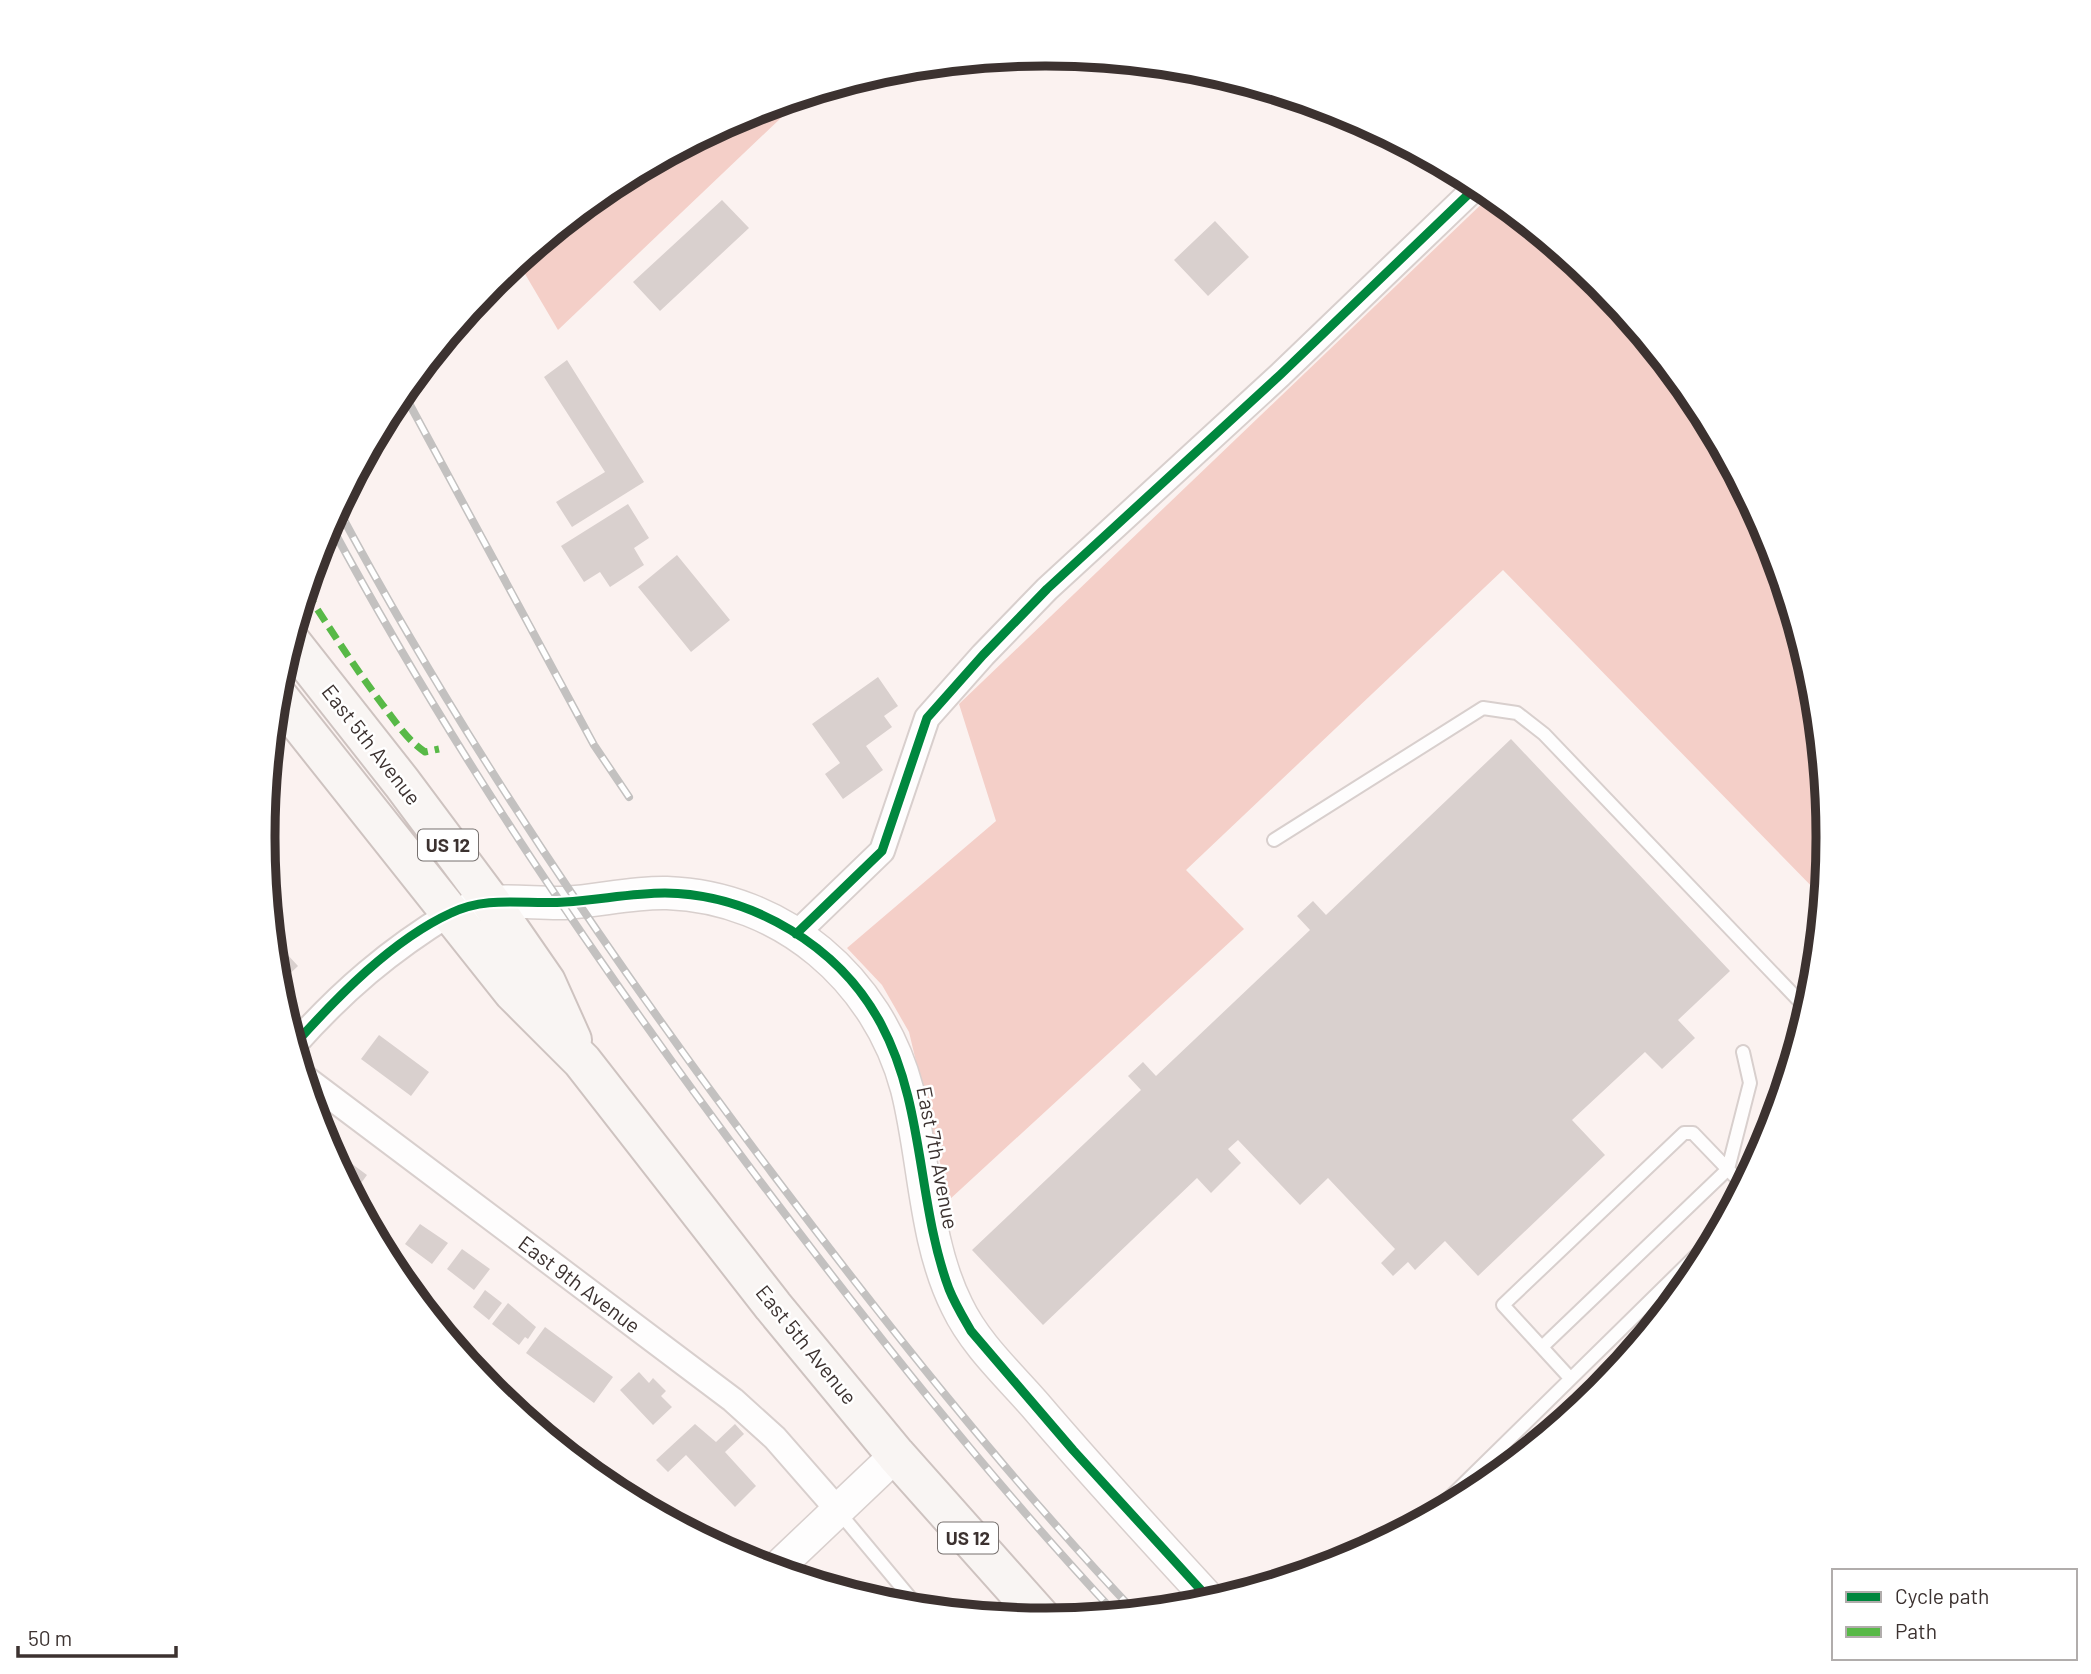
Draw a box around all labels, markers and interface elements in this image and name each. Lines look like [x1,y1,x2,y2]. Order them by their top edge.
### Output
street label: East 5th Avenue [317,679,427,809]
road number: US 12 [418,830,478,860]
street label: East 7th Avenue [912,1084,965,1231]
street label: East 9th Avenue [514,1230,646,1338]
street label: East 5th Avenue [751,1279,863,1409]
road number: US 12 [938,1522,998,1554]
legend [1832,1569,2077,1660]
text: Cycle path [1895,1583,1989,1608]
scale bar [18,1614,175,1658]
text: Path [1895,1618,1937,1643]
text: 50 m [28,1625,72,1650]

